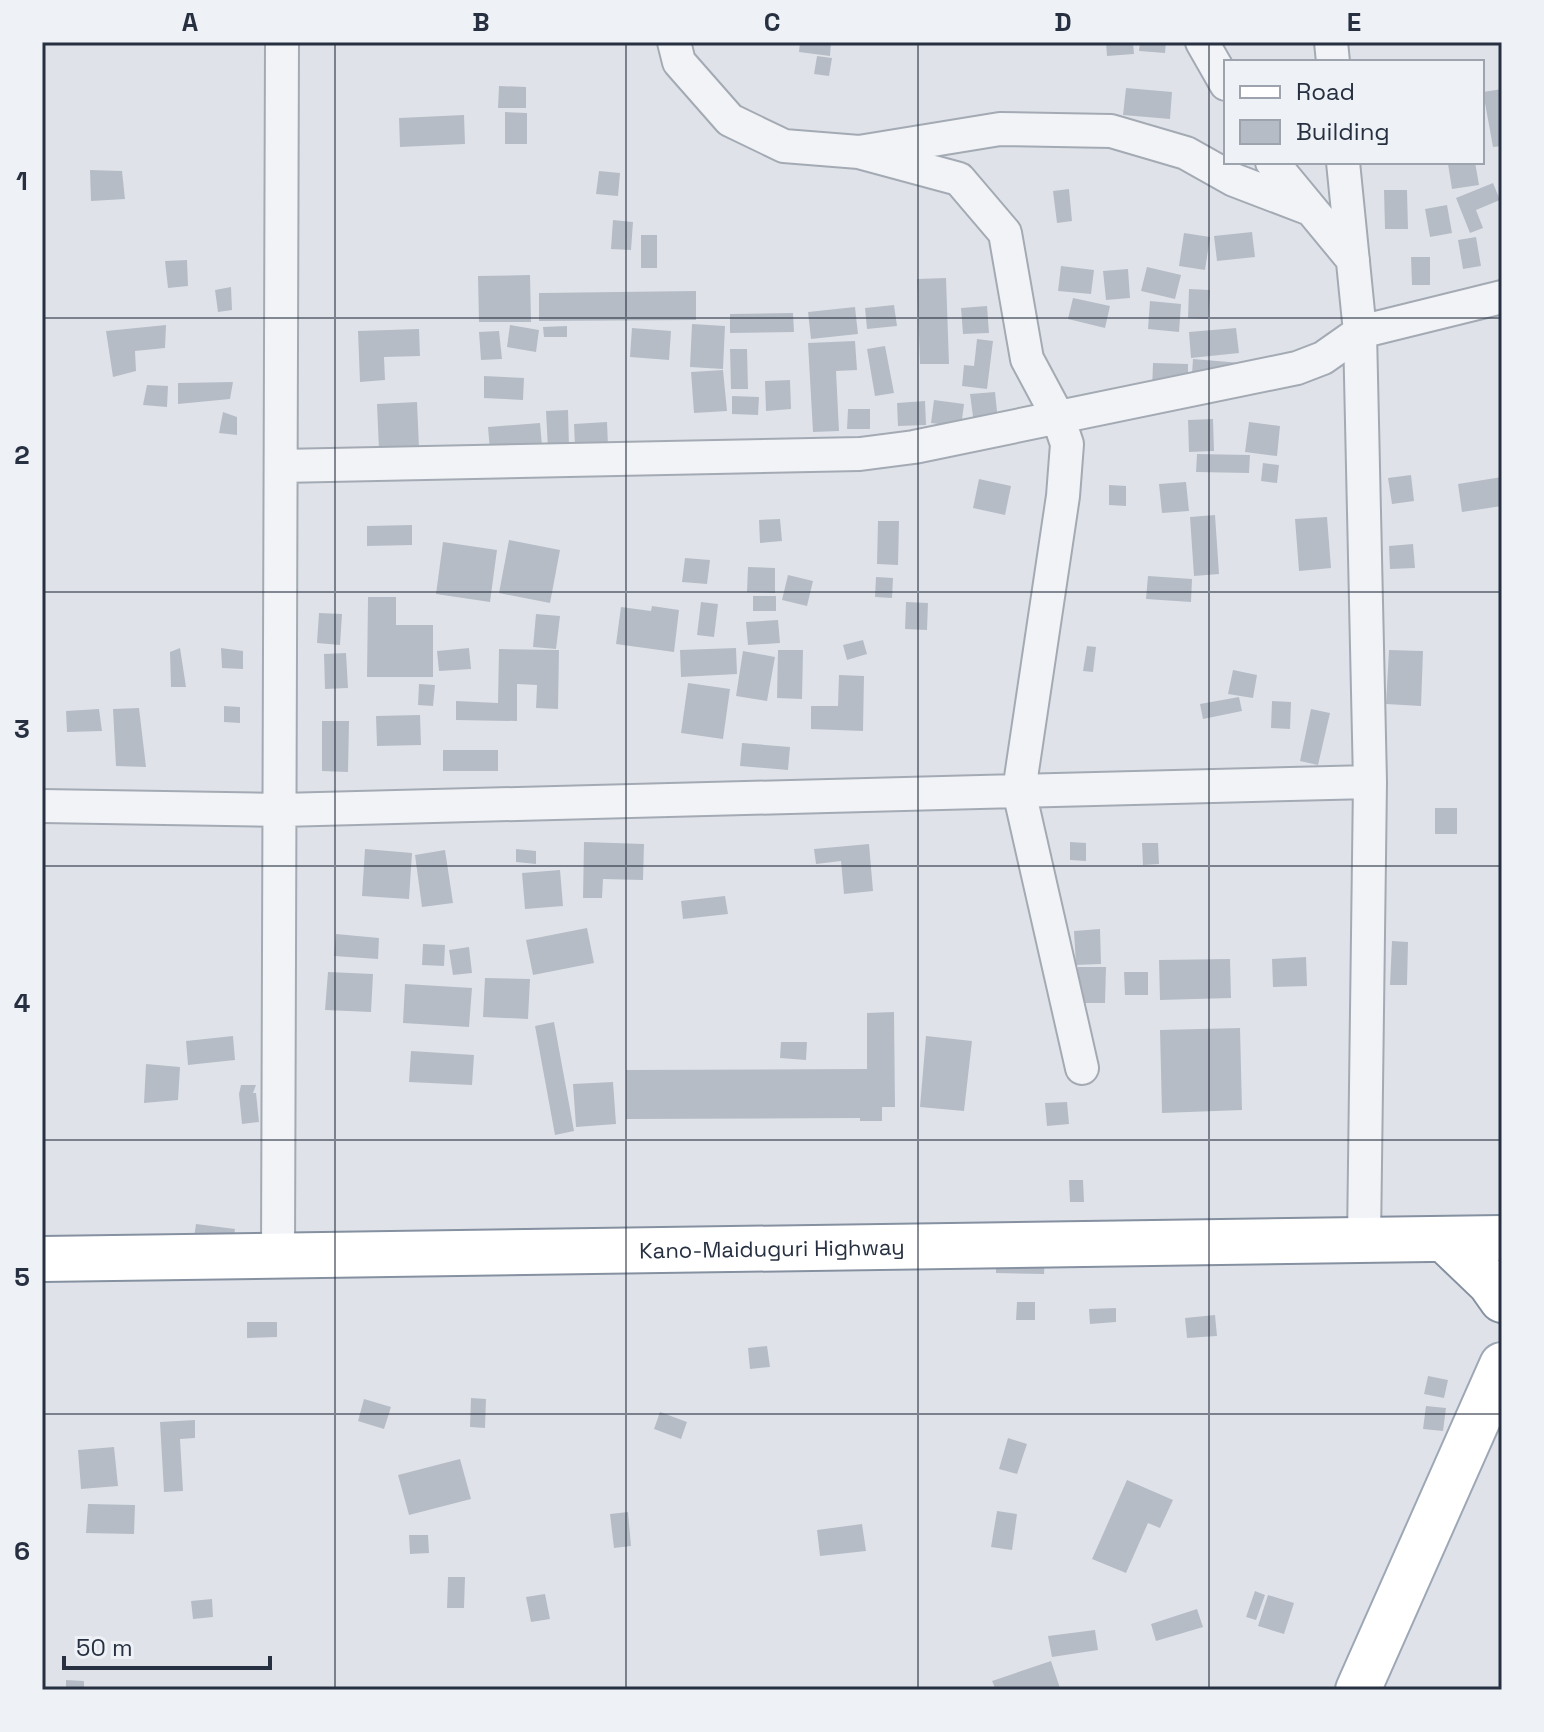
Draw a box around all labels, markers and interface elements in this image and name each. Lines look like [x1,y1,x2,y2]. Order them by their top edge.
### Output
text: A [182,5,199,39]
text: B [472,5,490,39]
text: C [764,5,780,39]
text: D [1054,5,1072,39]
text: E [1347,5,1361,39]
legend [1224,60,1484,164]
text: Road [1296,76,1355,107]
text: Building [1296,116,1390,147]
text: 1 [16,164,28,198]
text: 2 [14,438,30,472]
text: 3 [14,712,30,746]
text: 4 [14,986,30,1020]
street label: Kano-Maiduguri Highway [639,1233,905,1264]
text: 5 [14,1260,30,1294]
text: 6 [14,1534,30,1568]
scale bar [64,1620,270,1670]
text: 50 m [76,1632,133,1663]

